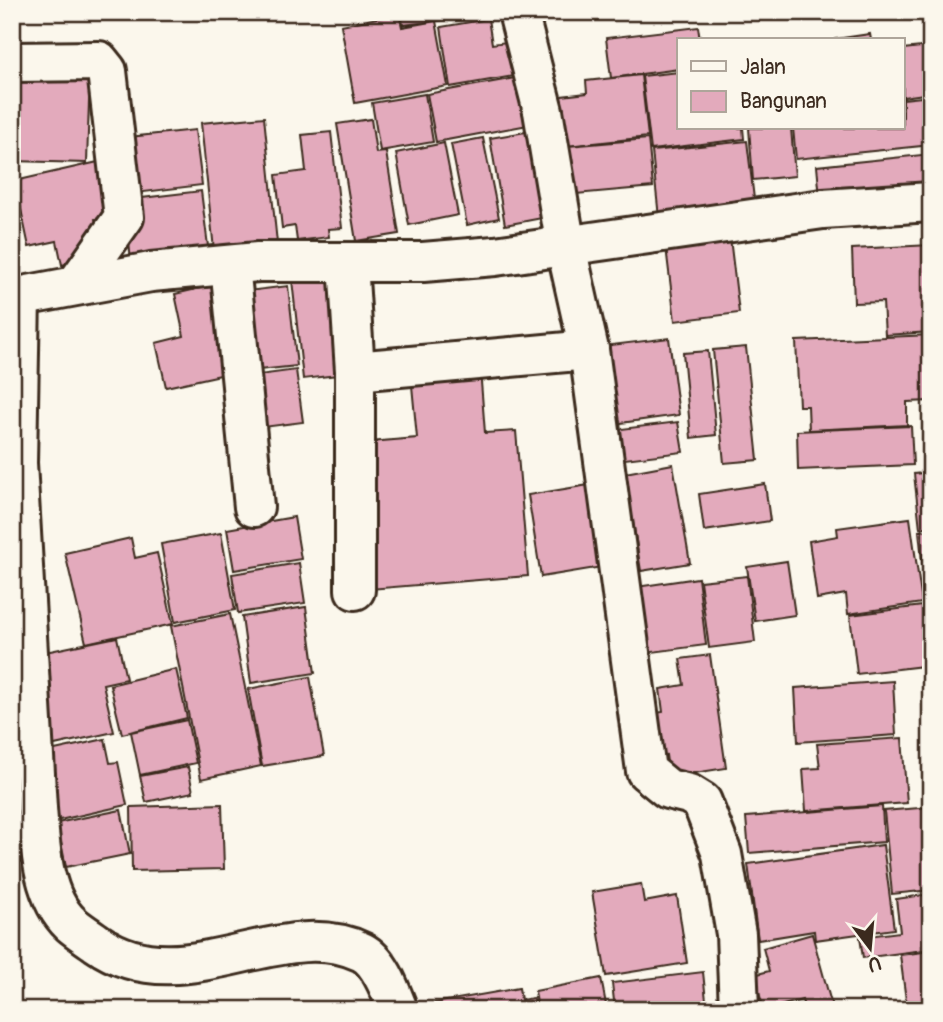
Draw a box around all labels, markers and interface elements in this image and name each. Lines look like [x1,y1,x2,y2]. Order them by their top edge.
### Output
legend [677,38,904,130]
text: Jalan [740,54,786,81]
text: Bangunan [740,88,827,115]
north arrow [834,914,904,984]
text: U [865,950,884,977]

